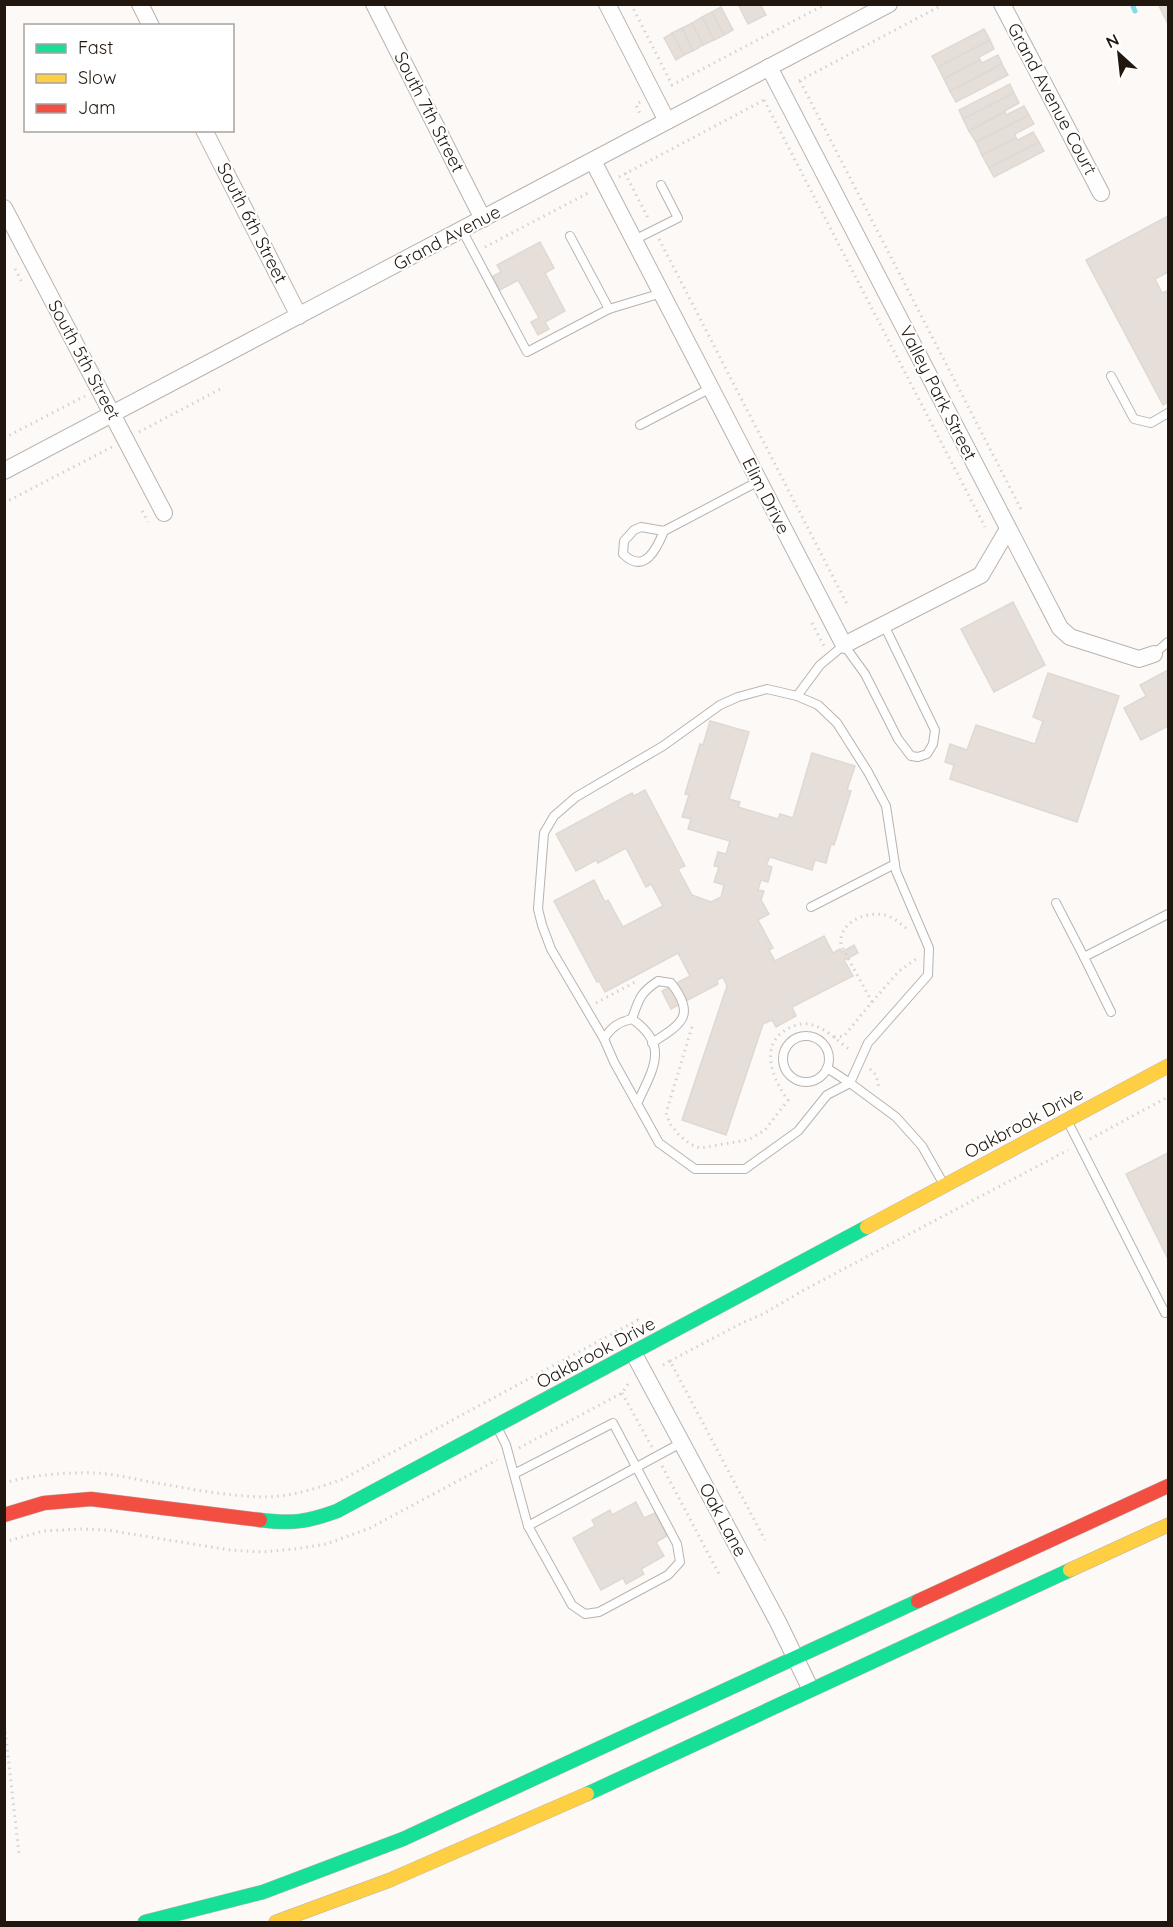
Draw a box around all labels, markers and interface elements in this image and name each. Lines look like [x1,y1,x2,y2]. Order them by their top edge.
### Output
street label: Grand Avenue Court [1003,19,1102,179]
legend [24,24,234,132]
north arrow [1089,24,1149,84]
text: N [1102,29,1122,52]
text: Fast [78,36,113,59]
street label: South 7th Street [389,48,470,176]
text: Slow [78,66,116,89]
text: Jam [78,96,116,119]
street label: South 6th Street [212,158,293,287]
street label: Grand Avenue [389,200,504,275]
street label: South 5th Street [43,296,126,424]
street label: Valley Park Street [895,322,982,464]
street label: Elim Drive [737,454,796,538]
street label: Oakbrook Drive [960,1082,1087,1164]
street label: Oakbrook Drive [532,1312,659,1394]
street label: Oak Lane [694,1479,752,1561]

